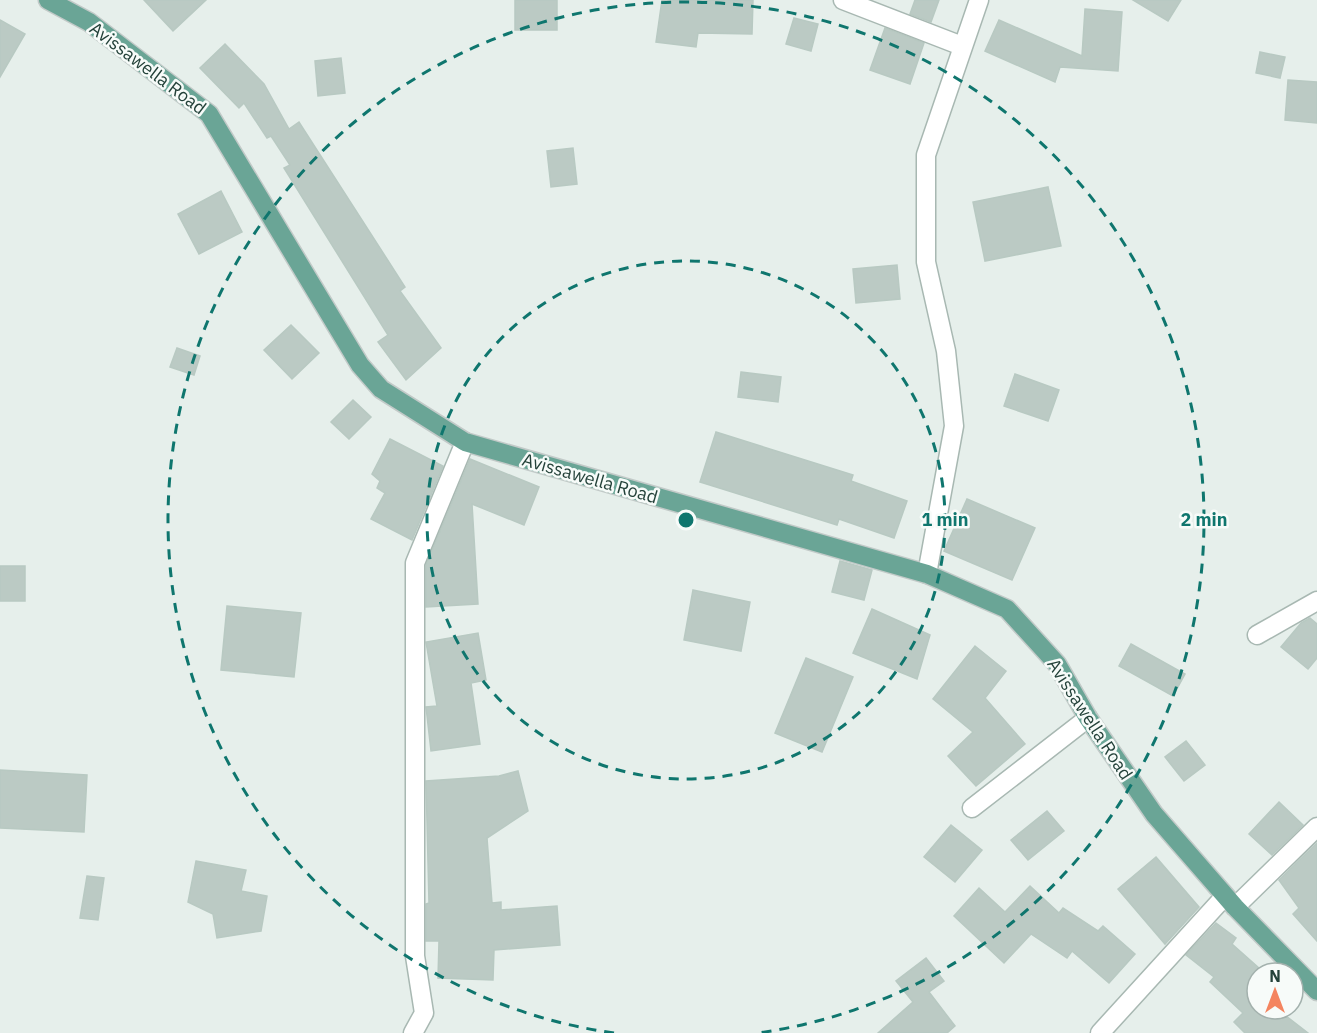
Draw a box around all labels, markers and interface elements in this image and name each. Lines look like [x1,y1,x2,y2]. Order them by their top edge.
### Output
street label: Avissawella Road [85,17,211,119]
street label: Avissawella Road [520,448,660,508]
text: 1 min [921,508,969,531]
text: 2 min [1180,508,1228,531]
centre of rings [676,510,696,530]
street label: Avissawella Road [1042,654,1138,784]
north arrow [1245,961,1305,1021]
text: N [1269,966,1281,986]

